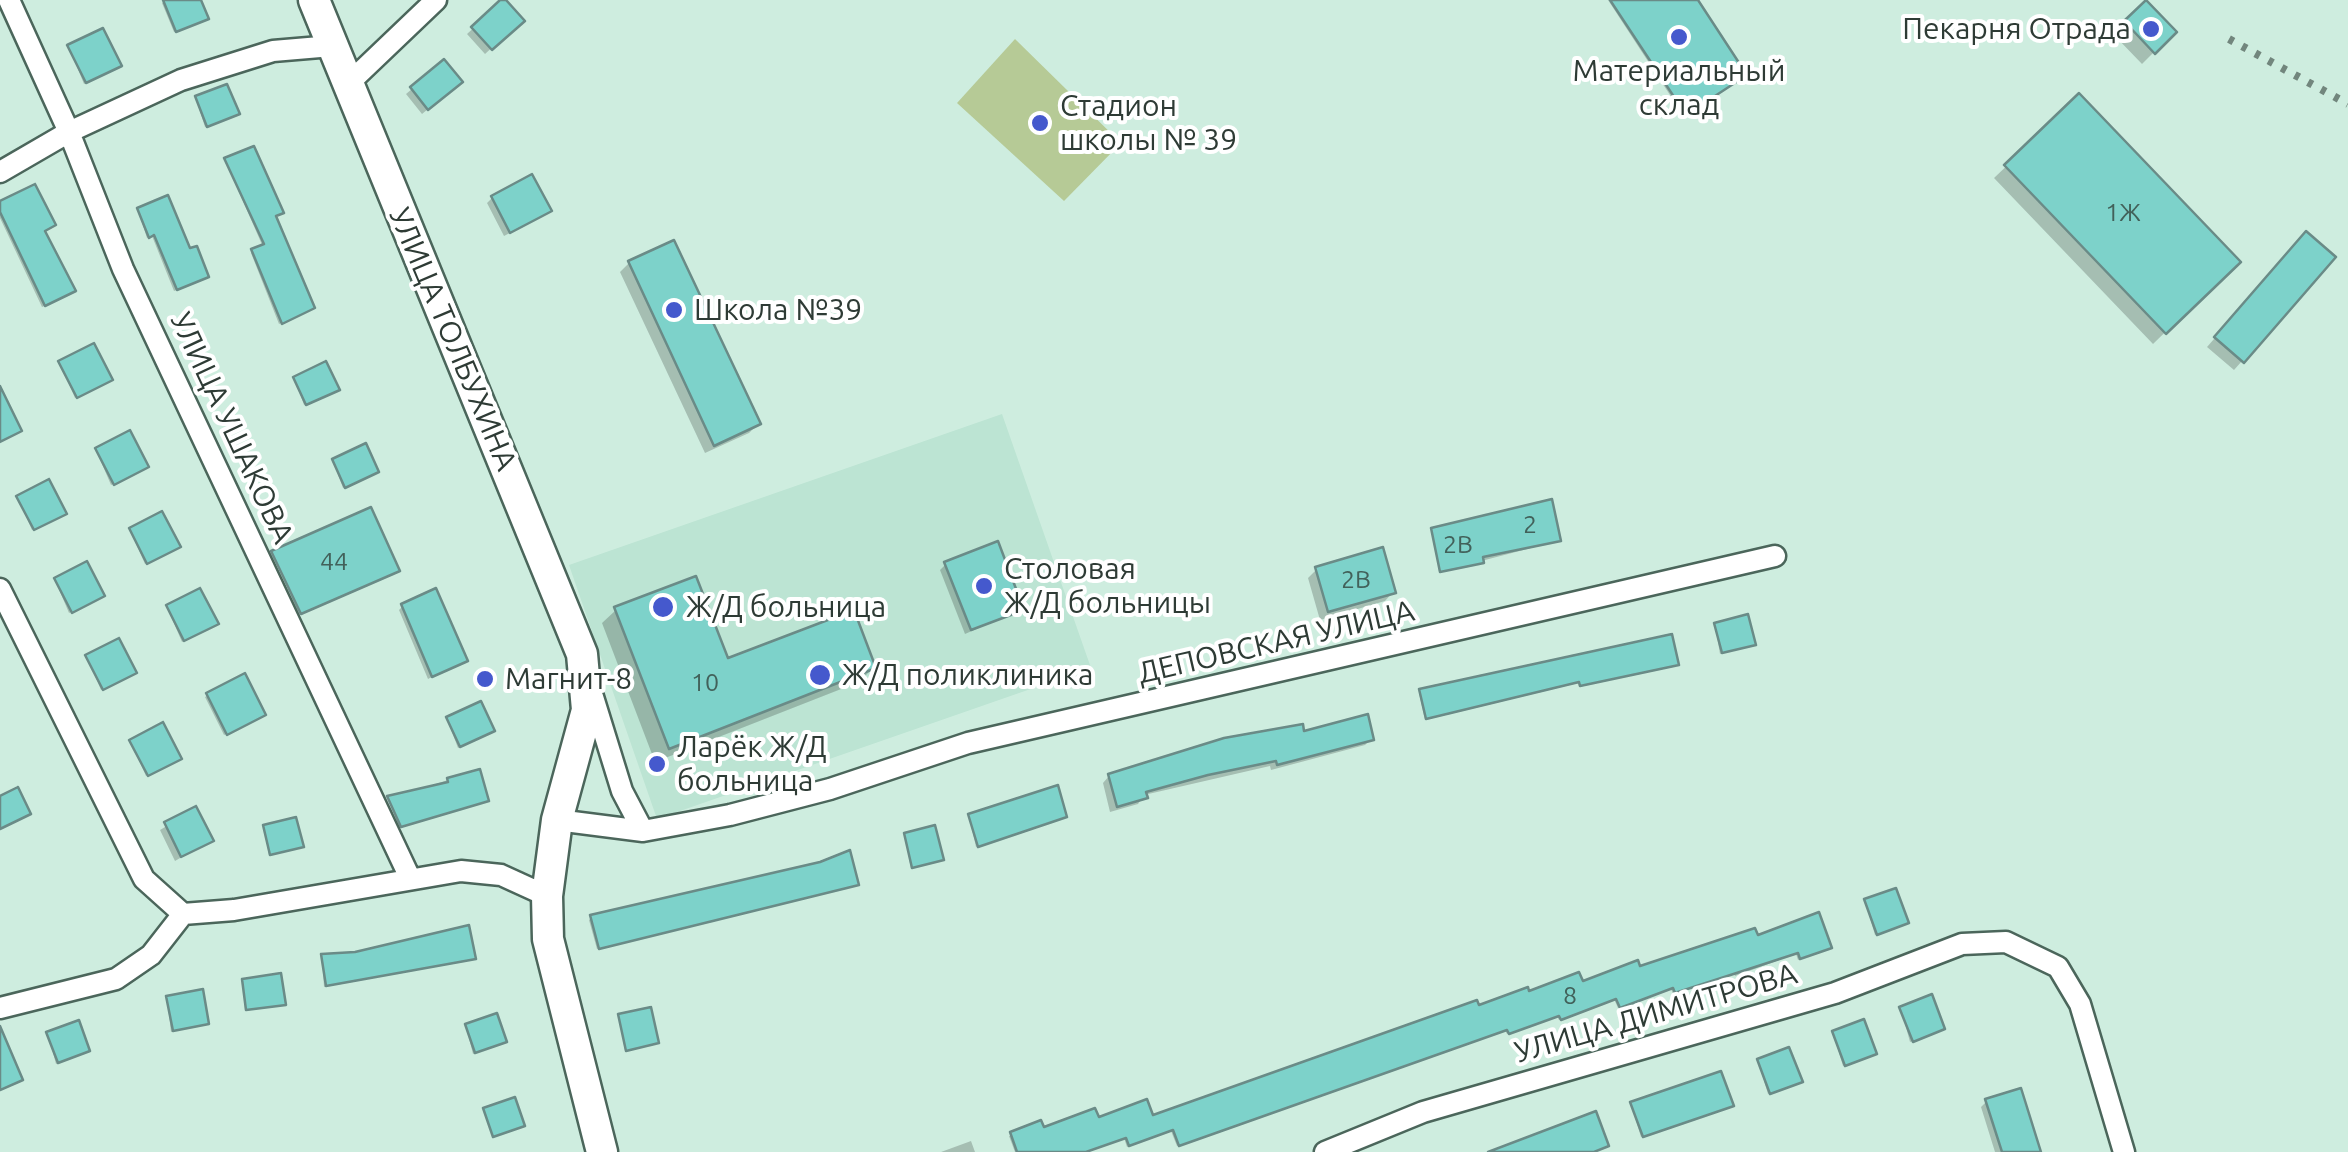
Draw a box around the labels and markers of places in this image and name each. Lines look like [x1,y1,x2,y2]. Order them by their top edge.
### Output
place label: Пекарня Отрада [1902,11,2131,47]
marker: Пекарня Отрада [2140,18,2162,40]
marker: Материальный склад [1668,26,1690,48]
place label: Материальный склад [1573,53,1785,124]
place label: Стадион школы № 39 [1060,88,1237,158]
marker: Стадион школы № 39 [1029,112,1051,134]
place label: Школа №39 [694,292,862,328]
marker: Школа №39 [663,299,685,321]
place label: Столовая Ж/Д больницы [1004,551,1211,622]
marker: Столовая Ж/Д больницы [973,575,995,597]
place label: Ж/Д больница [686,589,886,625]
marker: Ж/Д больница [650,594,676,620]
place label: Ж/Д поликлиника [842,657,1093,693]
place label: Магнит-8 [505,661,632,697]
marker: Ж/Д поликлиника [807,662,833,688]
marker: Магнит-8 [474,668,496,690]
place label: Ларёк Ж/Д больница [677,729,827,800]
marker: Ларёк Ж/Д больница [646,753,668,775]

